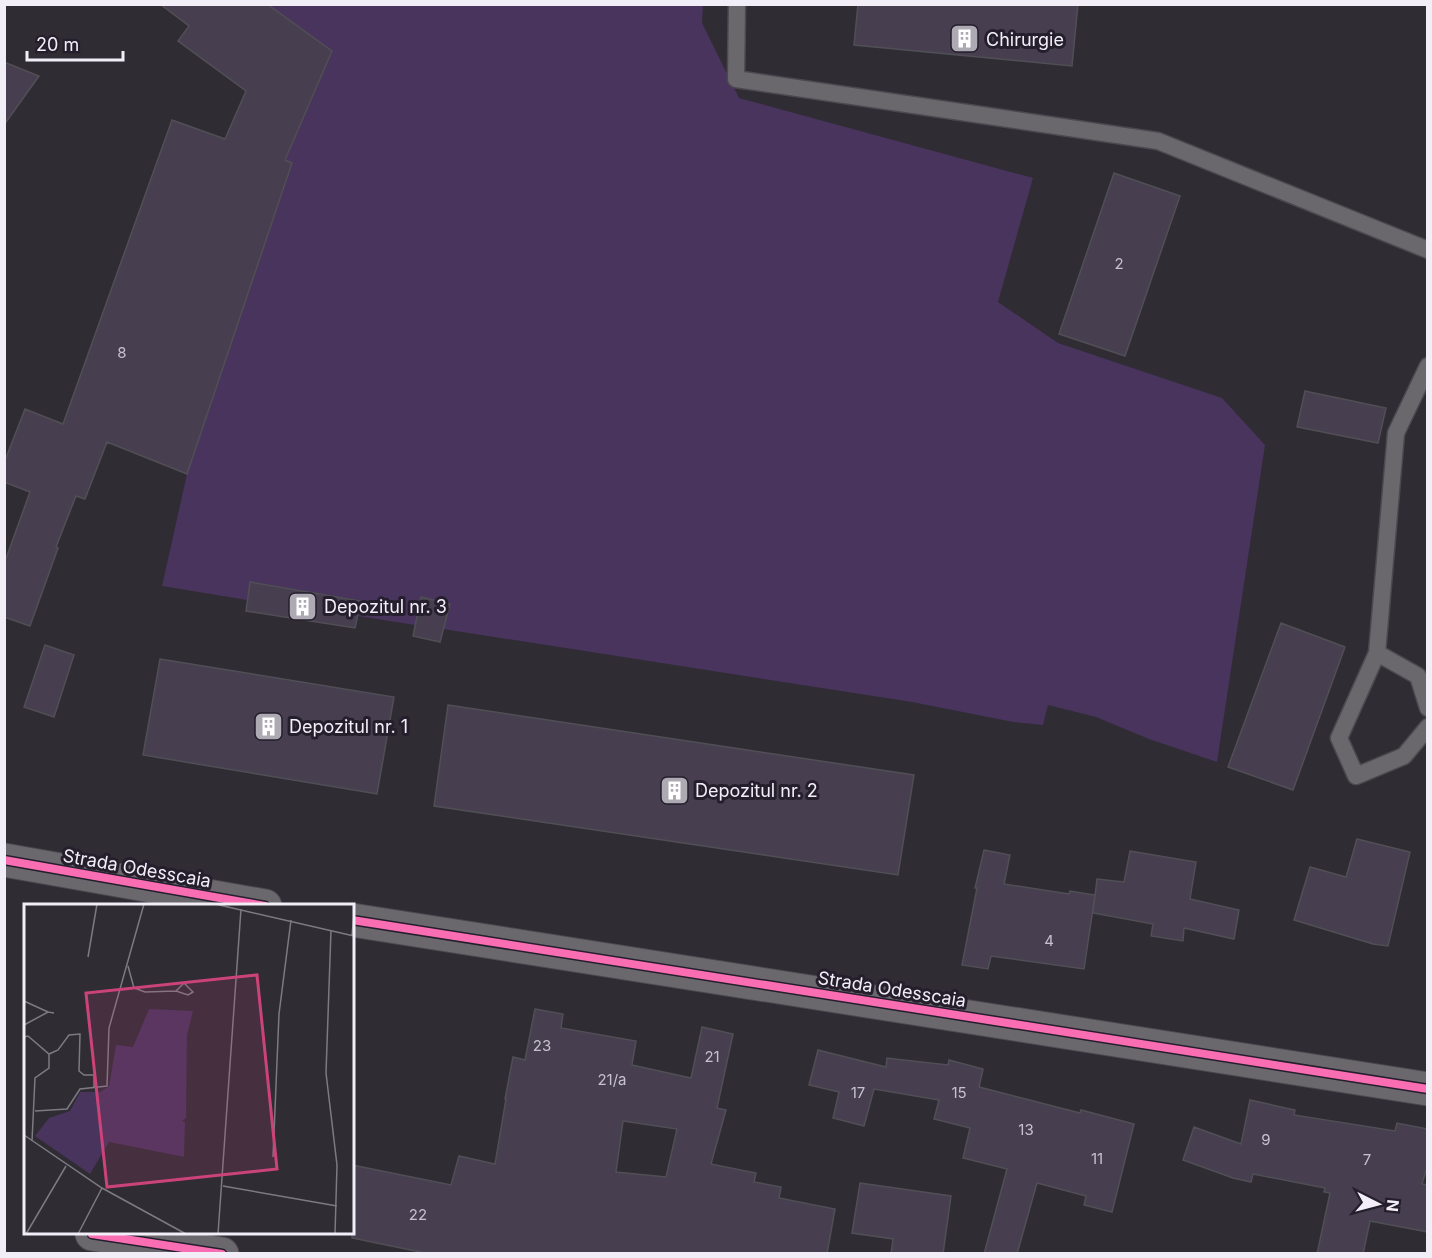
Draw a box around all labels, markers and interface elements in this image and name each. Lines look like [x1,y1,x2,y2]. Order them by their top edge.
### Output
building icon: Chirurgie [949,23,981,55]
scale bar [27,24,123,62]
place label: Chirurgie [986,29,1064,50]
text: 20 m [36,34,79,55]
house number: 2 [1114,254,1124,273]
house number: 8 [117,343,127,362]
building icon: Depozitul nr. 3 [287,590,319,622]
place label: Depozitul nr. 3 [324,596,447,617]
building icon: Depozitul nr. 1 [252,710,284,742]
place label: Depozitul nr. 1 [289,716,408,737]
building icon: Depozitul nr. 2 [658,774,690,806]
place label: Depozitul nr. 2 [695,780,818,801]
street label: Strada Odesscaia [61,845,213,891]
inset map [24,904,354,1234]
house number: 4 [1044,931,1054,950]
street label: Strada Odesscaia [816,967,968,1011]
house number: 23 [533,1036,551,1055]
house number: 21 [704,1047,720,1066]
house number: 21/a [597,1070,627,1089]
house number: 17 [851,1083,865,1102]
house number: 15 [951,1083,967,1102]
house number: 13 [1018,1120,1034,1139]
house number: 9 [1261,1130,1271,1149]
house number: 11 [1091,1149,1103,1168]
house number: 7 [1363,1150,1371,1169]
north arrow [1348,1174,1408,1234]
text: N [1382,1198,1404,1213]
house number: 22 [409,1205,427,1224]

